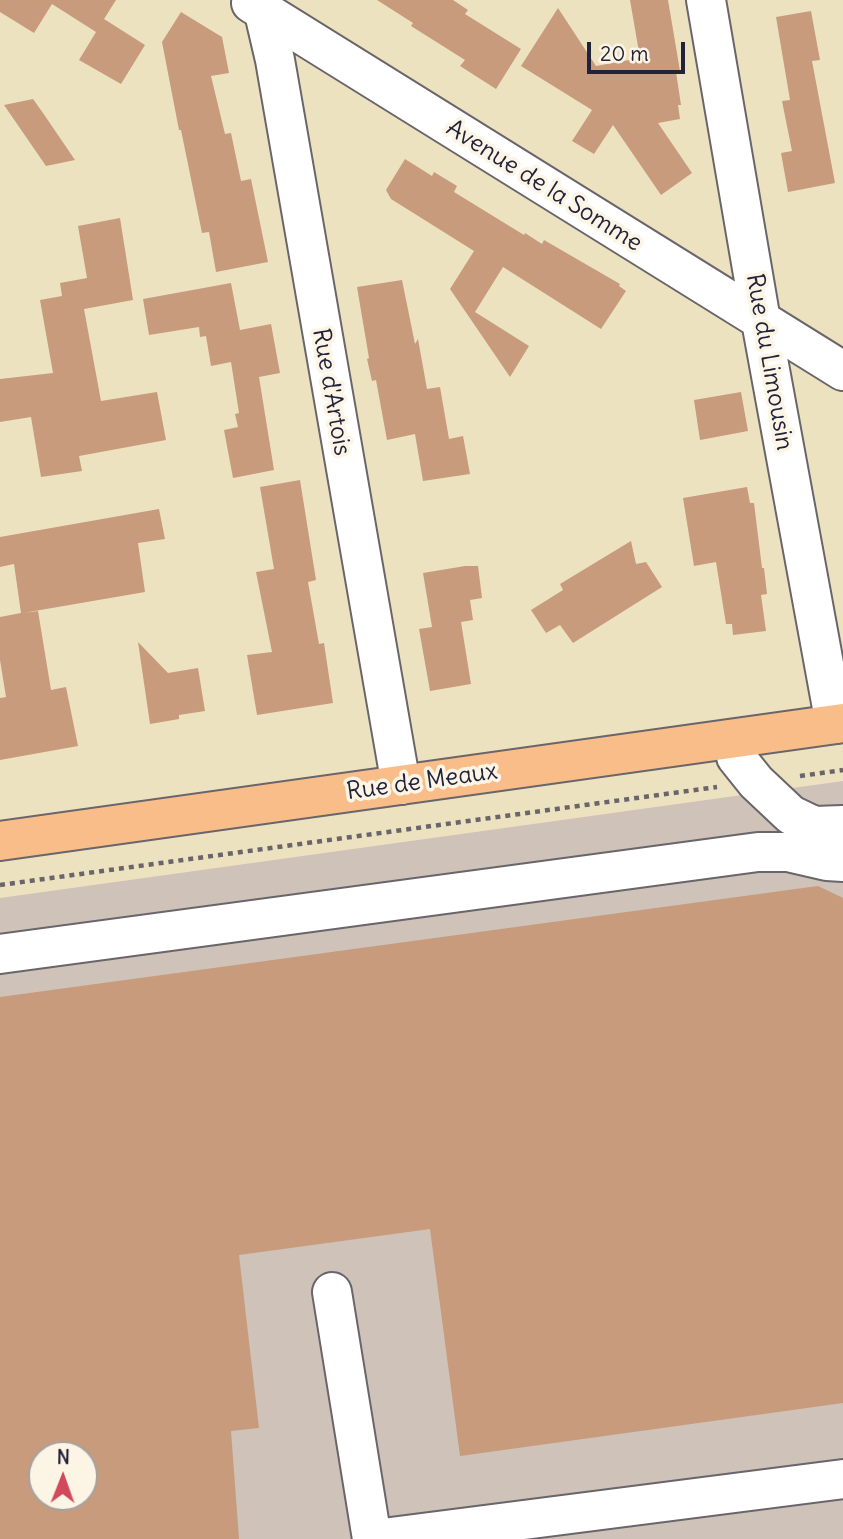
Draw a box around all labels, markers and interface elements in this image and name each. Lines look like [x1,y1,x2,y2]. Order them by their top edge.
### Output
scale bar [591,28,689,72]
text: 20 m [600,40,649,67]
street label: Avenue de la Somme [441,114,647,258]
street label: Rue du Limousin [739,272,799,452]
street label: Rue d'Artois [306,326,356,458]
street label: Rue de Meaux [345,757,499,807]
north arrow [28,1441,98,1511]
text: N [57,1445,70,1469]

